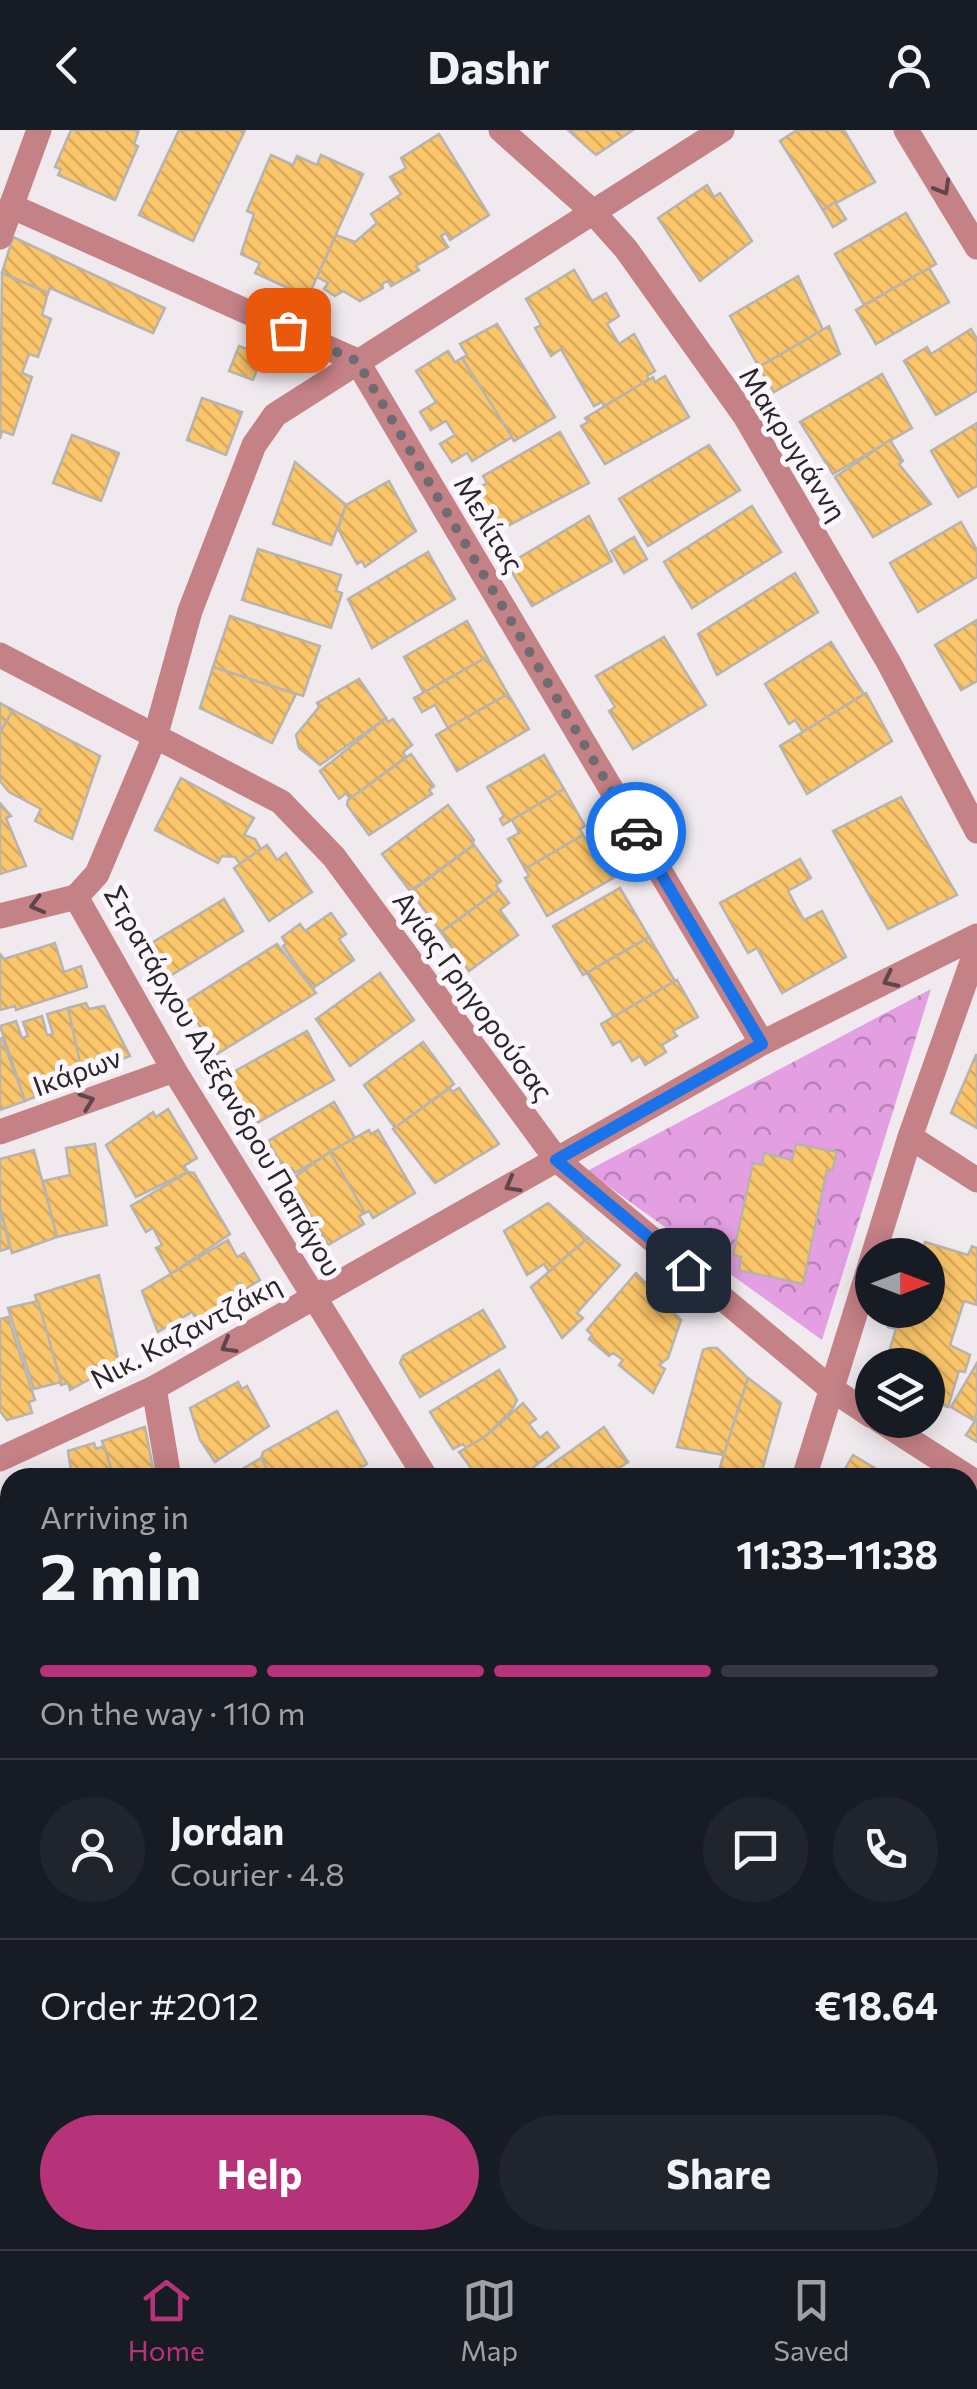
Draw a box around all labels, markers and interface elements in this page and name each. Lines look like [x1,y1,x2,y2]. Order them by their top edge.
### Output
icon: back [40,38,95,93]
text: Dashr [427,38,550,93]
icon: person [882,38,937,93]
one-way arrow [931,177,950,195]
pin [246,288,331,373]
icon: bag [261,303,316,358]
street label: Μακρυγιάννη [733,360,855,527]
street label: Μελίτας [448,469,532,578]
courier [586,782,686,882]
icon: car [609,805,664,860]
street label: Στρατάρχου Αλέξανδρου Παπάγου [98,879,350,1282]
street label: Αγίας Γρηγορούσας [386,884,561,1107]
one-way arrow [30,893,47,914]
one-way arrow [882,968,900,987]
street label: Ικάρων [28,1039,125,1103]
one-way arrow [78,1092,95,1113]
one-way arrow [505,1173,523,1193]
pin [646,1228,731,1313]
north arrow [855,1238,945,1328]
map controls [855,1238,945,1438]
icon: home [661,1243,716,1298]
street label: Νικ. Καζαντζάκη [85,1267,287,1396]
one-way arrow [221,1333,239,1353]
button: layers [855,1348,945,1438]
text: Arriving in [40,1496,189,1536]
text: 11:33–11:38 [736,1530,938,1577]
text: 2 min [40,1534,202,1613]
text: On the way · 110 m [40,1692,305,1732]
button: person [40,1797,145,1902]
button: chat [703,1797,808,1902]
button: phone [833,1797,938,1902]
text: Jordan [170,1806,284,1853]
text: Courier · 4.8 [170,1853,345,1893]
text: Order #2012 [40,1981,259,2028]
text: €18.64 [815,1981,938,2028]
button: Help [40,2115,479,2230]
button: Share [499,2115,938,2230]
tab: Home [128,2273,205,2367]
tab: Map [460,2273,518,2367]
tab: Saved [774,2273,849,2367]

